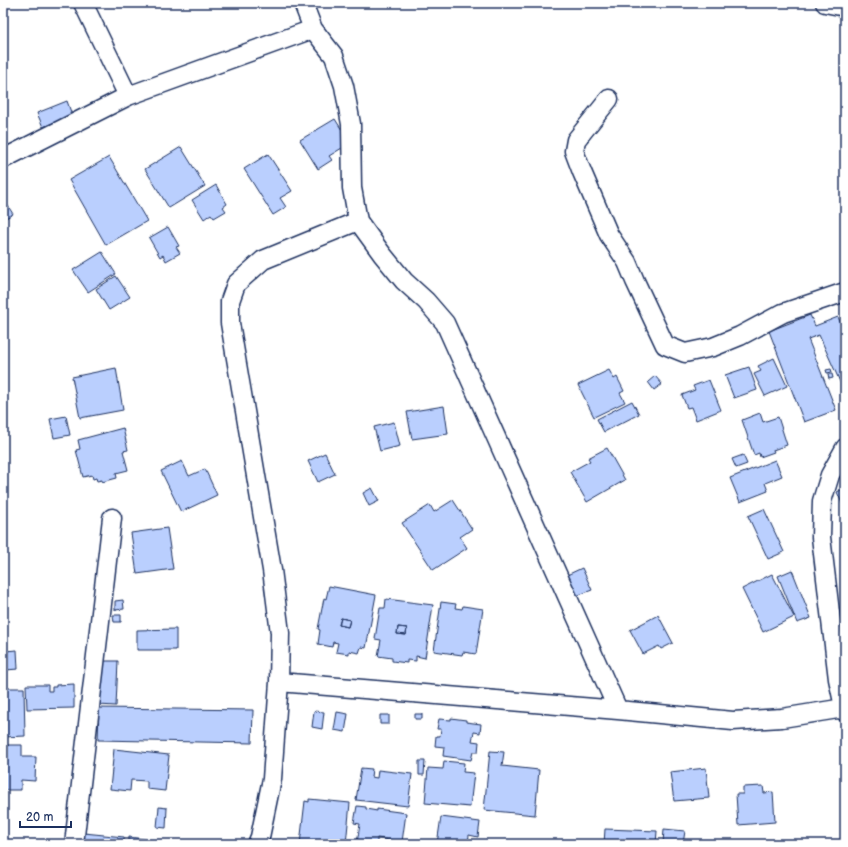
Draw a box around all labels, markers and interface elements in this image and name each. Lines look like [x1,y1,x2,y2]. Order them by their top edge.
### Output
scale bar [20,803,71,829]
text: 20 m [26,810,53,825]

